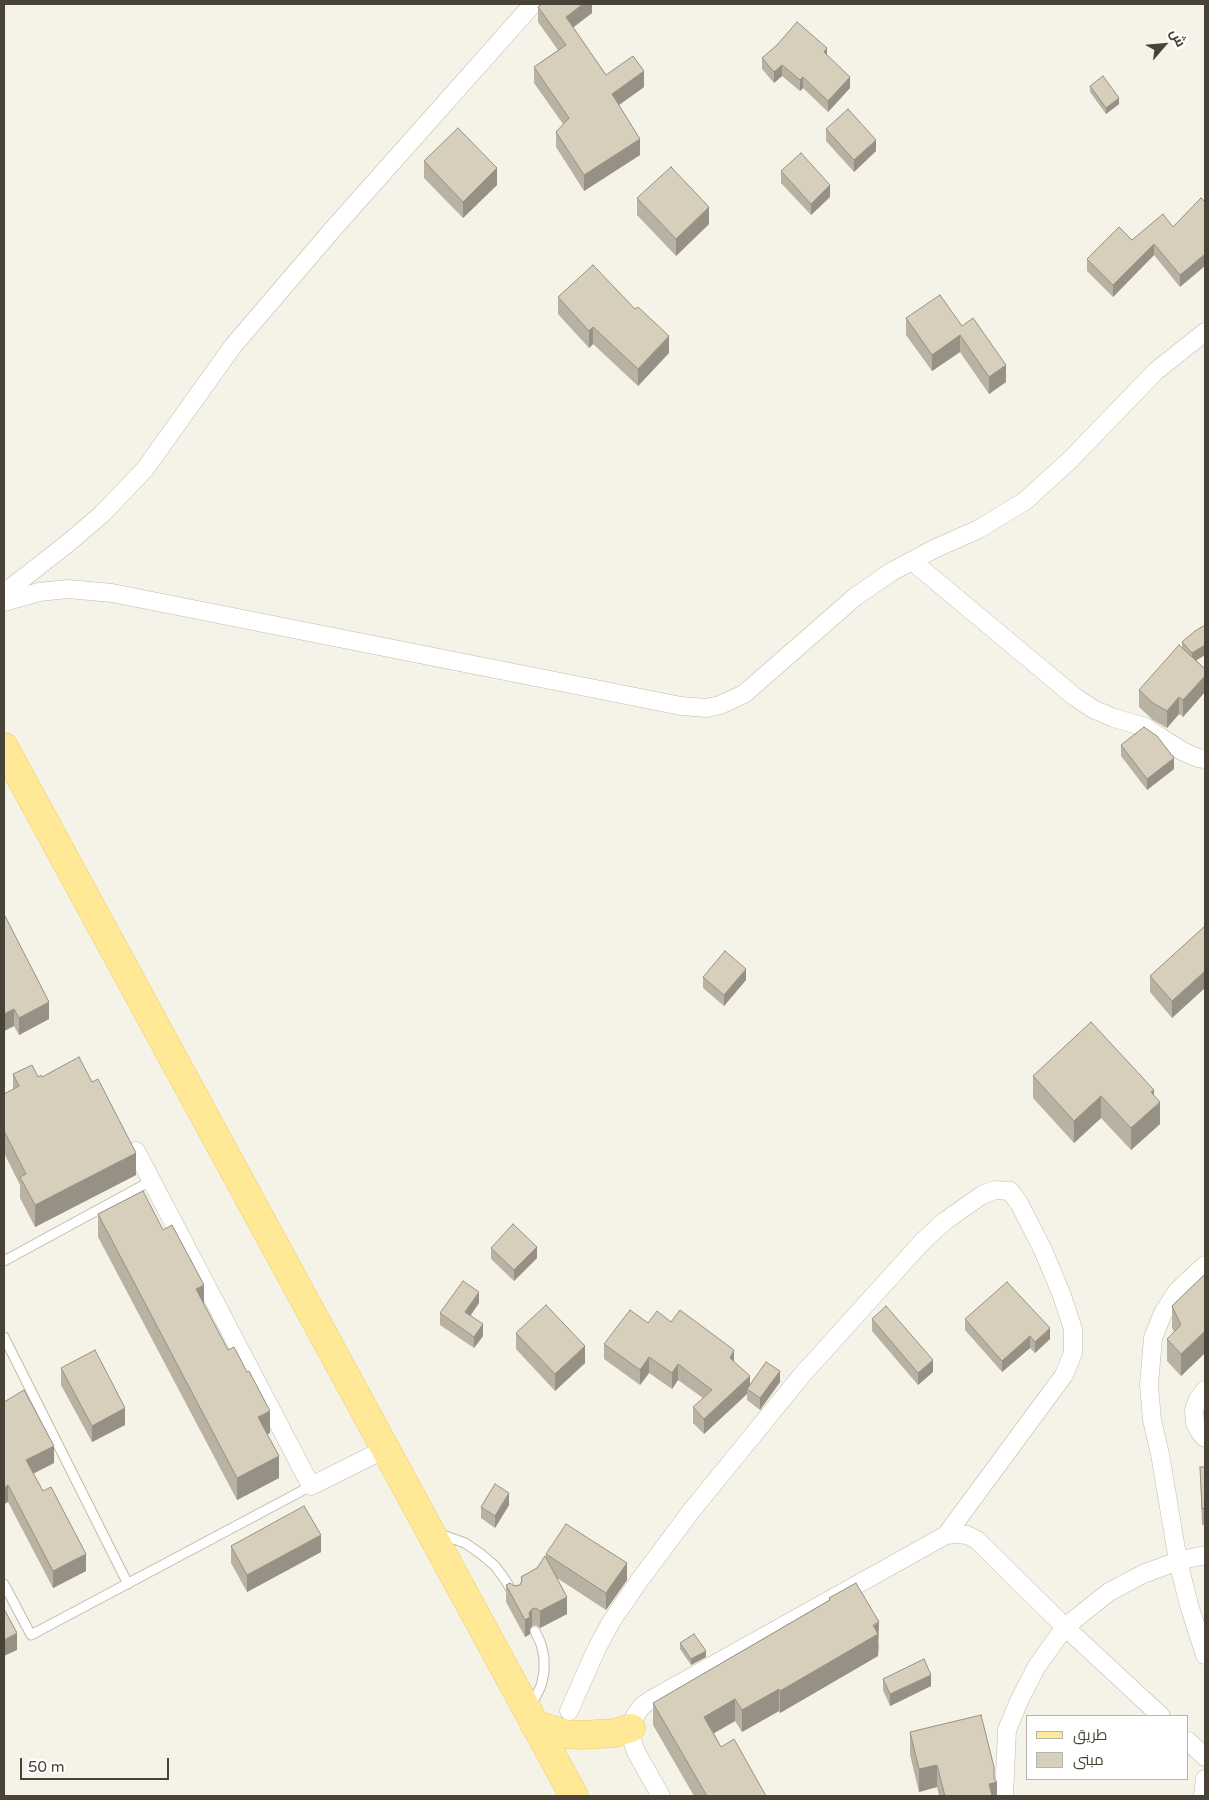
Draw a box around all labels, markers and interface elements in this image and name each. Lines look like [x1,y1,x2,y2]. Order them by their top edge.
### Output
north arrow [1139,20,1189,70]
text: ش [1166,26,1189,50]
legend [1026,1715,1189,1780]
text: طريق [1073,1726,1107,1744]
scale bar [22,1748,171,1780]
text: مبنى [1073,1751,1104,1769]
text: 50 m [28,1758,65,1776]

